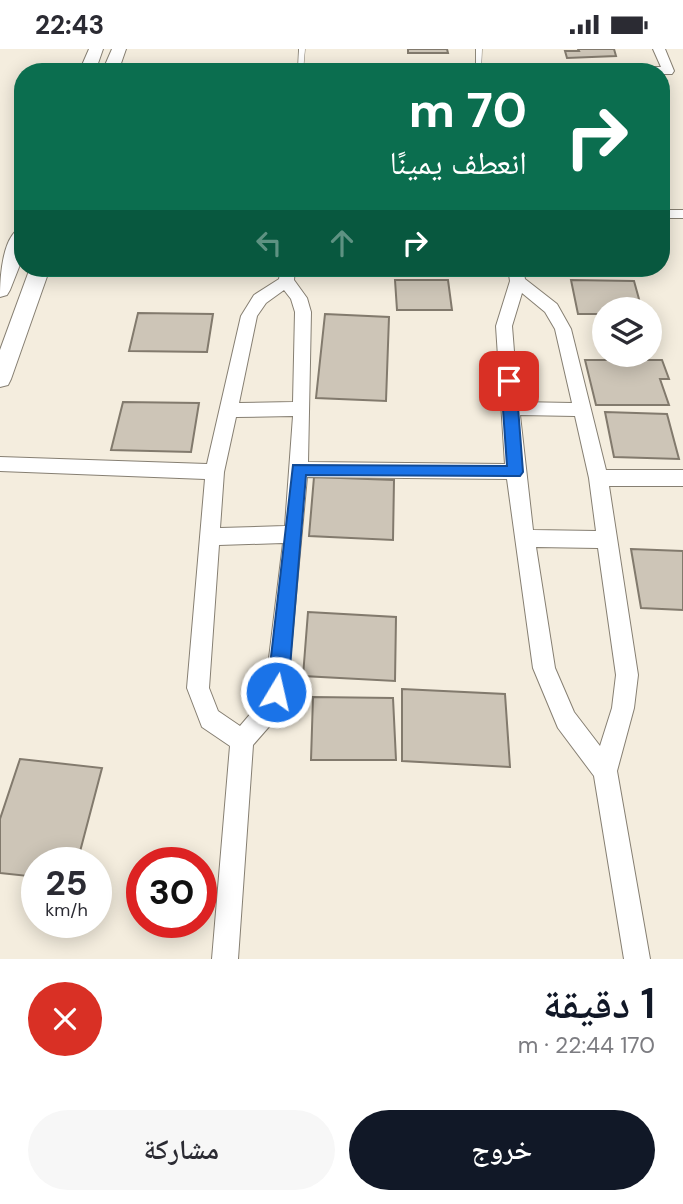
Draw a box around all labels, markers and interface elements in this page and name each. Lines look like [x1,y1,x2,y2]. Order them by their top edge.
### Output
text: 22:43 [35,8,104,42]
text: 70 m [409,78,527,142]
icon: right [551,91,642,182]
text: انعطف يمينًا [389,142,527,184]
icon: left [250,224,288,262]
icon: ahead [323,224,361,262]
icon: right [396,224,434,262]
map controls [592,297,662,367]
button: layers [592,297,662,367]
pin [479,351,539,411]
icon: arrive [490,362,528,400]
position arrow [239,655,313,729]
speed limit sign: 30 [126,847,217,938]
text: 25 [46,860,87,906]
text: km/h [45,898,88,922]
text: 1 دقيقة [543,976,655,1031]
button: close [28,982,102,1056]
text: 170 m · 22:44 [518,1030,655,1060]
button: مشاركة [28,1110,335,1190]
button: خروج [349,1110,655,1190]

